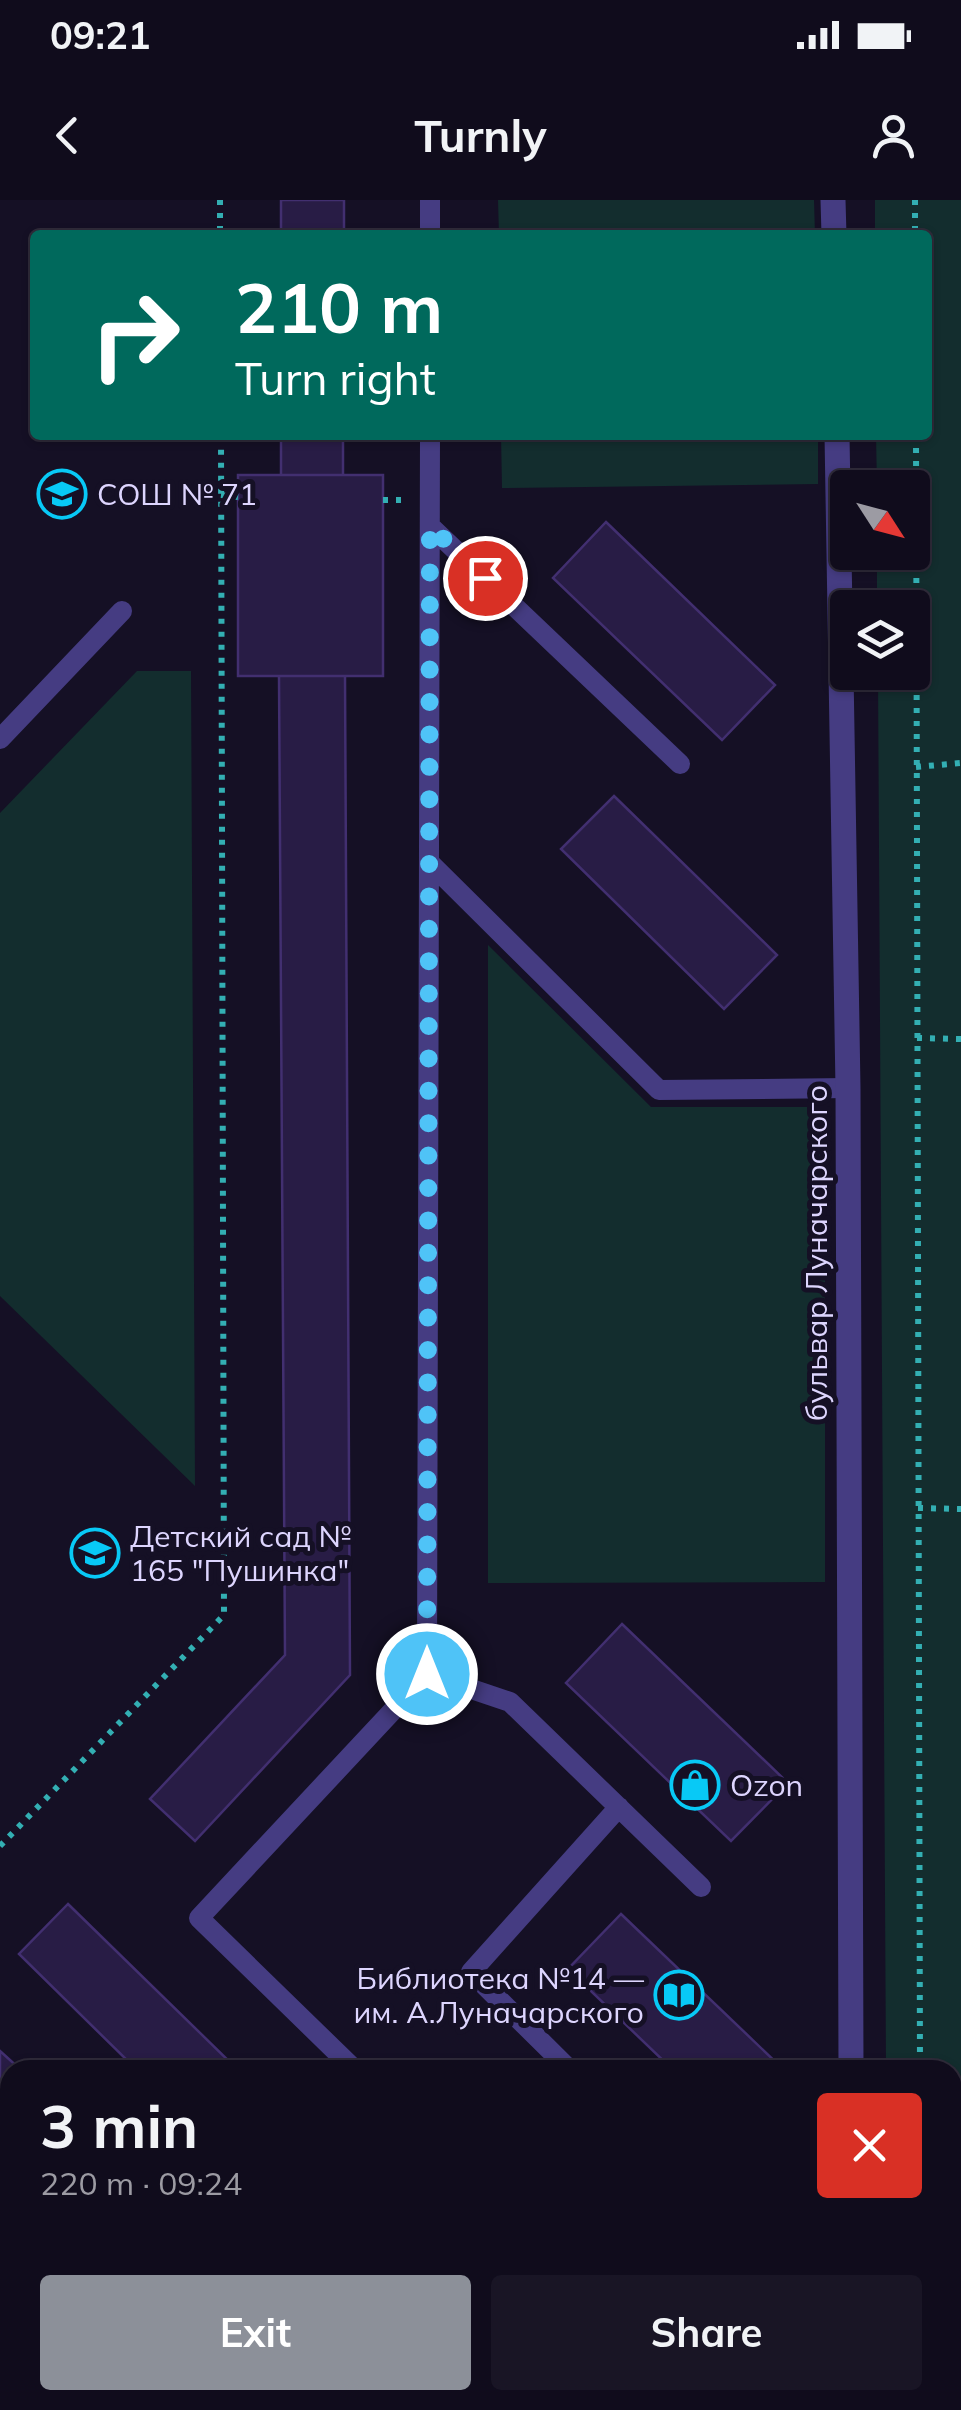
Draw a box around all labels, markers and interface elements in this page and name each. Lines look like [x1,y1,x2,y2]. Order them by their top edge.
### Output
text: 09:21 [50,11,151,59]
text: Turnly [414,107,547,163]
icon: back [40,108,95,163]
icon: person [866,108,921,163]
text: 210 m [235,263,443,351]
icon: right [70,270,200,400]
text: Turn right [235,350,436,406]
school or university icon: СОШ № 71 [36,468,88,520]
north arrow [830,470,930,570]
map controls [830,470,930,690]
place label: СОШ № 71 [97,475,257,513]
pin [443,536,528,621]
icon: arrive [458,551,513,606]
button: layers [830,590,930,690]
street label: бульвар Луначарского [797,1085,835,1421]
place label: Детский сад № 165 "Пушинка" [130,1517,351,1589]
school or university icon: Детский сад № 165 "Пушинка" [69,1527,121,1579]
position arrow [375,1622,479,1726]
shop icon: Ozon [669,1759,721,1811]
place label: Ozon [730,1766,803,1804]
place label: Библиотека №14 — им. А.Луначарского [353,1959,645,2031]
library icon: Библиотека №14 — им. А.Луначарского [653,1969,705,2021]
text: 3 min [40,2088,198,2163]
button: close [817,2093,922,2198]
text: 220 m · 09:24 [40,2163,242,2203]
button: Exit [40,2275,471,2390]
button: Share [491,2275,922,2390]

